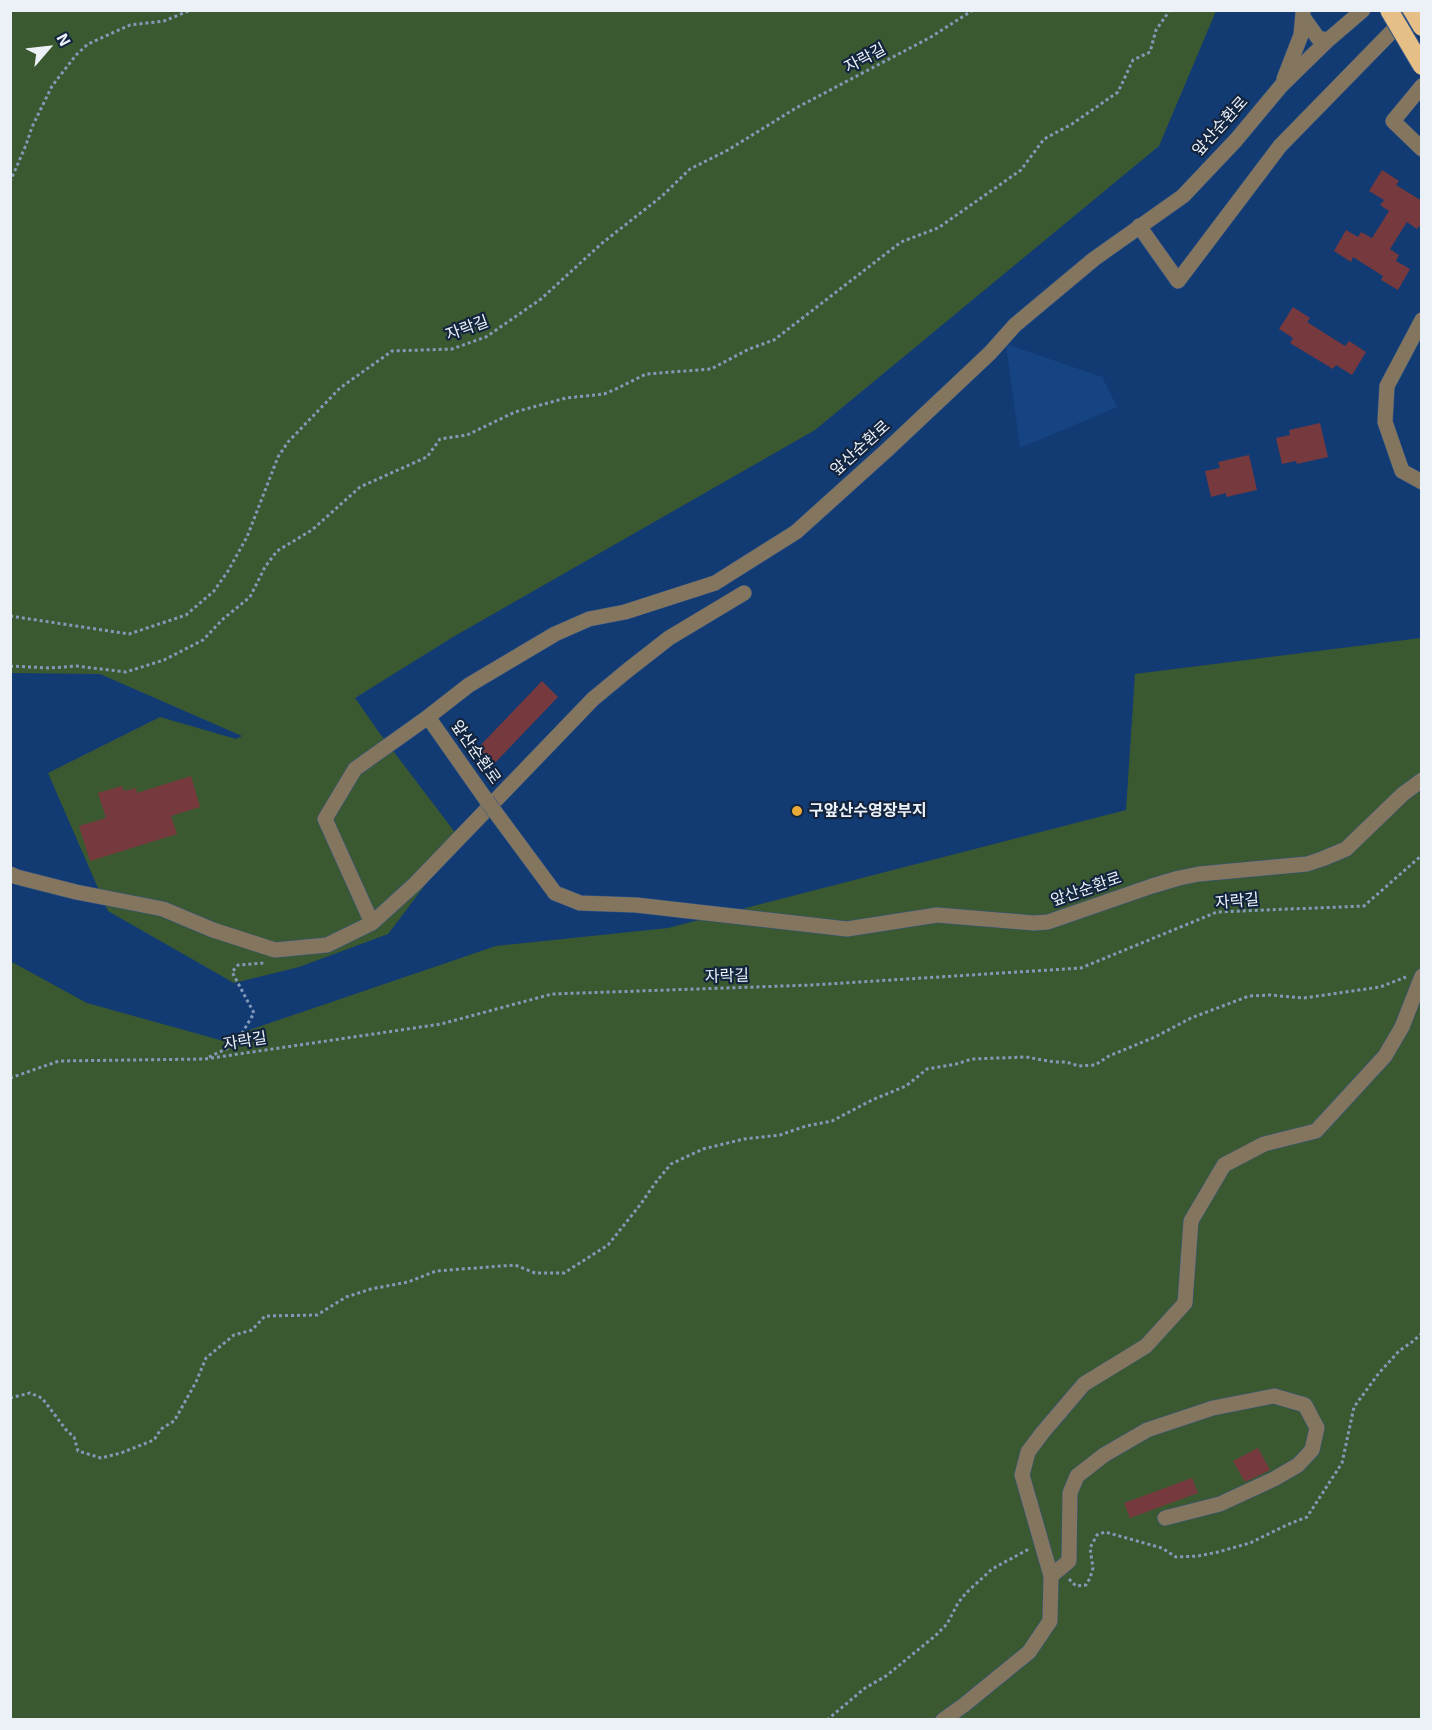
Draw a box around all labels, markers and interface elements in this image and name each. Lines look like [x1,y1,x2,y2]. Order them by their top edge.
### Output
north arrow [18,18,78,78]
text: N [53,30,75,49]
street label: 자락길 [841,39,889,77]
street label: 앞산순환로 [1188,92,1252,160]
street label: 자락길 [443,311,491,345]
street label: 앞산순환로 [826,416,894,480]
street label: 앞산순환로 [447,716,505,788]
place label: 구앞산수영장부지 [809,801,927,821]
marker: 구앞산수영장부지 [790,804,804,818]
street label: 앞산순환로 [1048,868,1124,910]
street label: 자락길 [1214,890,1260,912]
street label: 자락길 [705,966,749,986]
street label: 자락길 [222,1028,268,1054]

